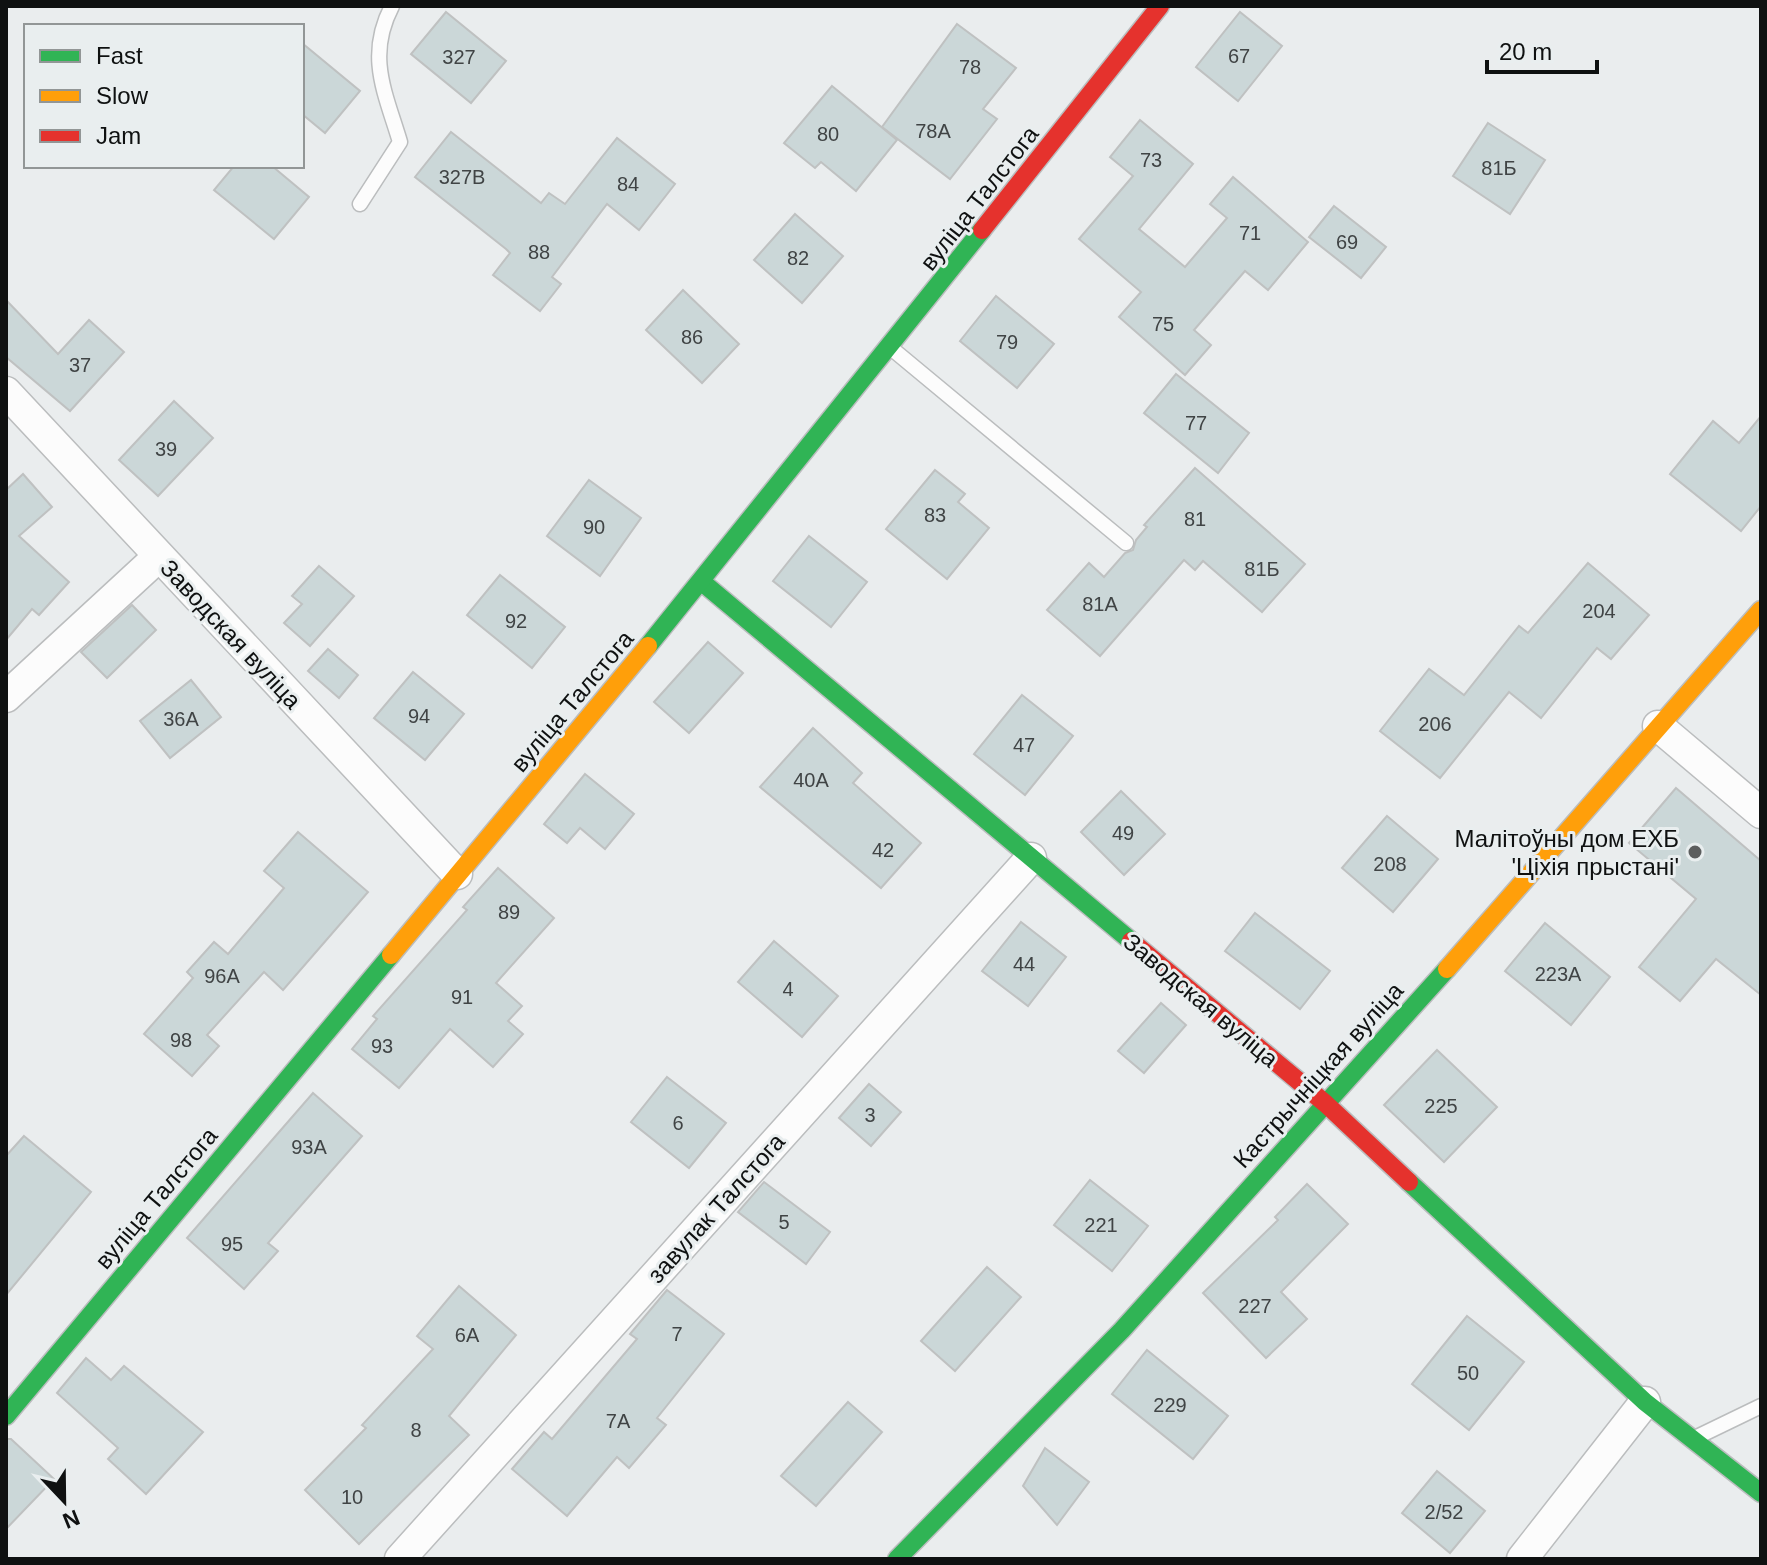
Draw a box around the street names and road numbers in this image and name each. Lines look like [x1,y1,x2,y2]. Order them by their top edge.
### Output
street label: вуліца Талстога [914,120,1044,275]
street label: Заводская вуліца [155,554,307,714]
street label: вуліца Талстога [505,625,639,777]
street label: Заводская вуліца [1118,928,1284,1073]
street label: Кастрычніцкая вуліца [1228,976,1409,1173]
street label: вуліца Талстога [89,1122,223,1274]
street label: завулак Талстога [642,1127,790,1288]

